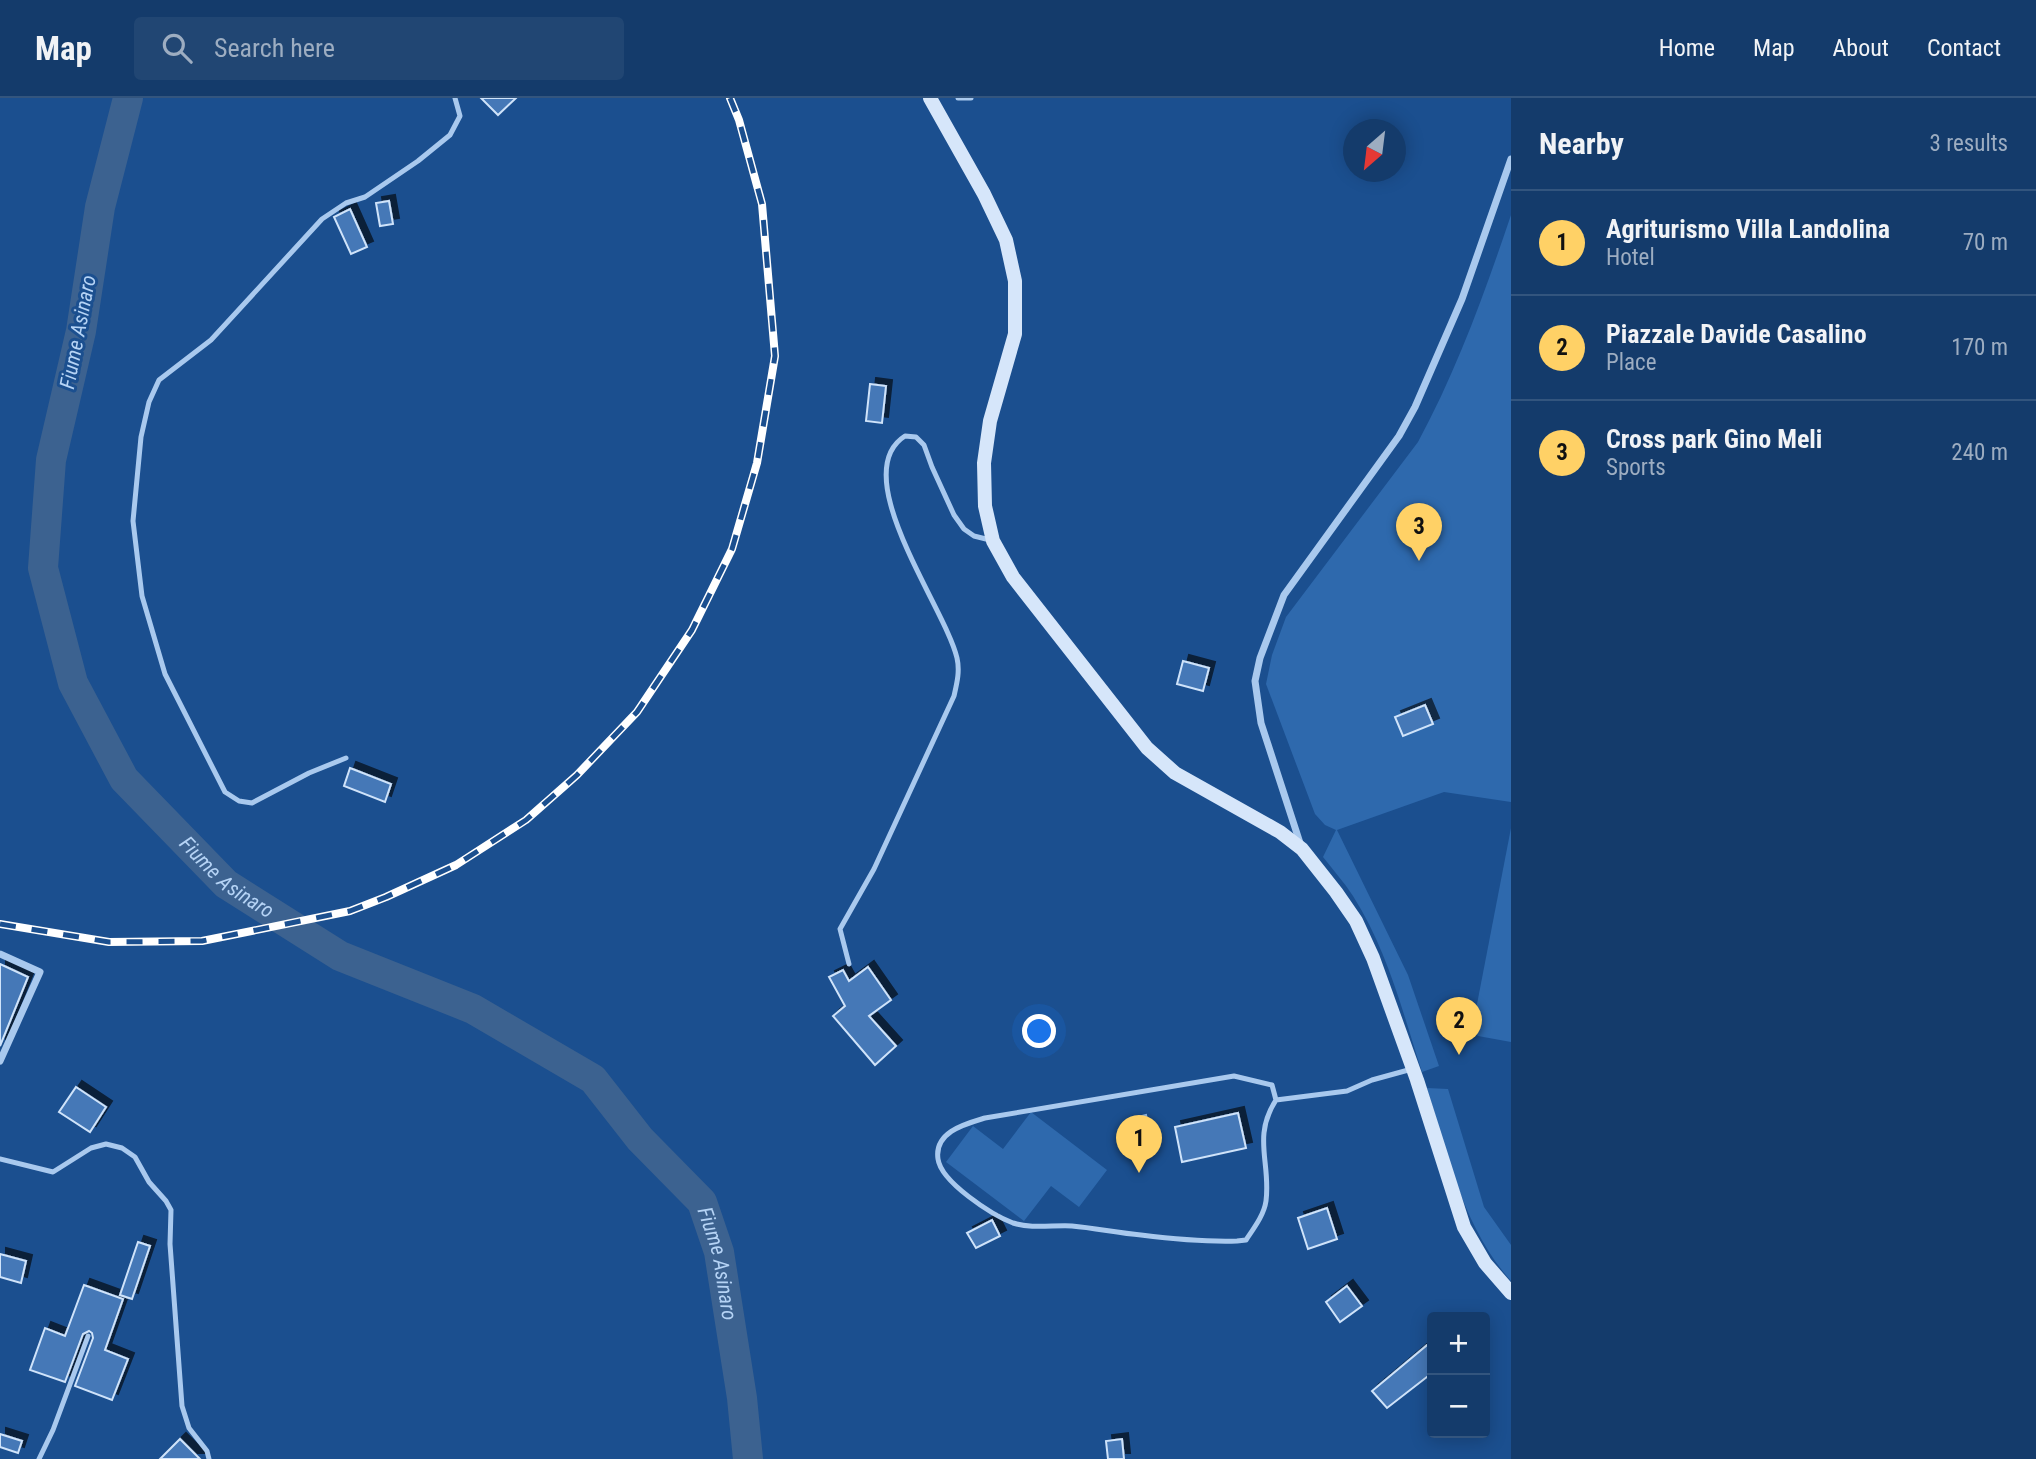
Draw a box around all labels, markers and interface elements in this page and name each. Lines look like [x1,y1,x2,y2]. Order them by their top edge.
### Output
search box [134,17,624,80]
text: Map [35,29,92,68]
icon: search [158,29,196,67]
text: Search here [214,33,335,63]
text: Home [1659,34,1715,62]
text: Map [1753,34,1795,62]
text: About [1833,34,1889,62]
text: Contact [1927,34,2001,62]
north arrow [1343,119,1406,182]
text: Nearby [1539,126,1624,161]
text: 3 results [1930,130,2008,157]
text: Agriturismo Villa Landolina [1606,214,1890,244]
text: 1 [1556,229,1568,256]
text: 70 m [1963,229,2008,256]
text: Hotel [1606,244,1655,271]
water label: Fiume Asinaro [55,273,101,391]
text: Piazzale Davide Casalino [1606,319,1867,349]
text: 2 [1556,334,1568,361]
text: 170 m [1951,334,2008,361]
text: Place [1606,349,1656,376]
text: Cross park Gino Meli [1606,424,1822,454]
text: 3 [1556,439,1568,466]
text: 240 m [1951,439,2008,466]
text: Sports [1606,454,1666,481]
pin: 3 [1396,503,1442,561]
water label: Fiume Asinaro [175,832,278,923]
pin: 2 [1436,997,1482,1055]
your location [1022,1014,1056,1048]
pin: 1 [1116,1115,1162,1173]
water label: Fiume Asinaro [693,1204,742,1322]
map controls [1427,1312,1490,1438]
button: + [1427,1312,1490,1375]
button: − [1427,1375,1490,1438]

